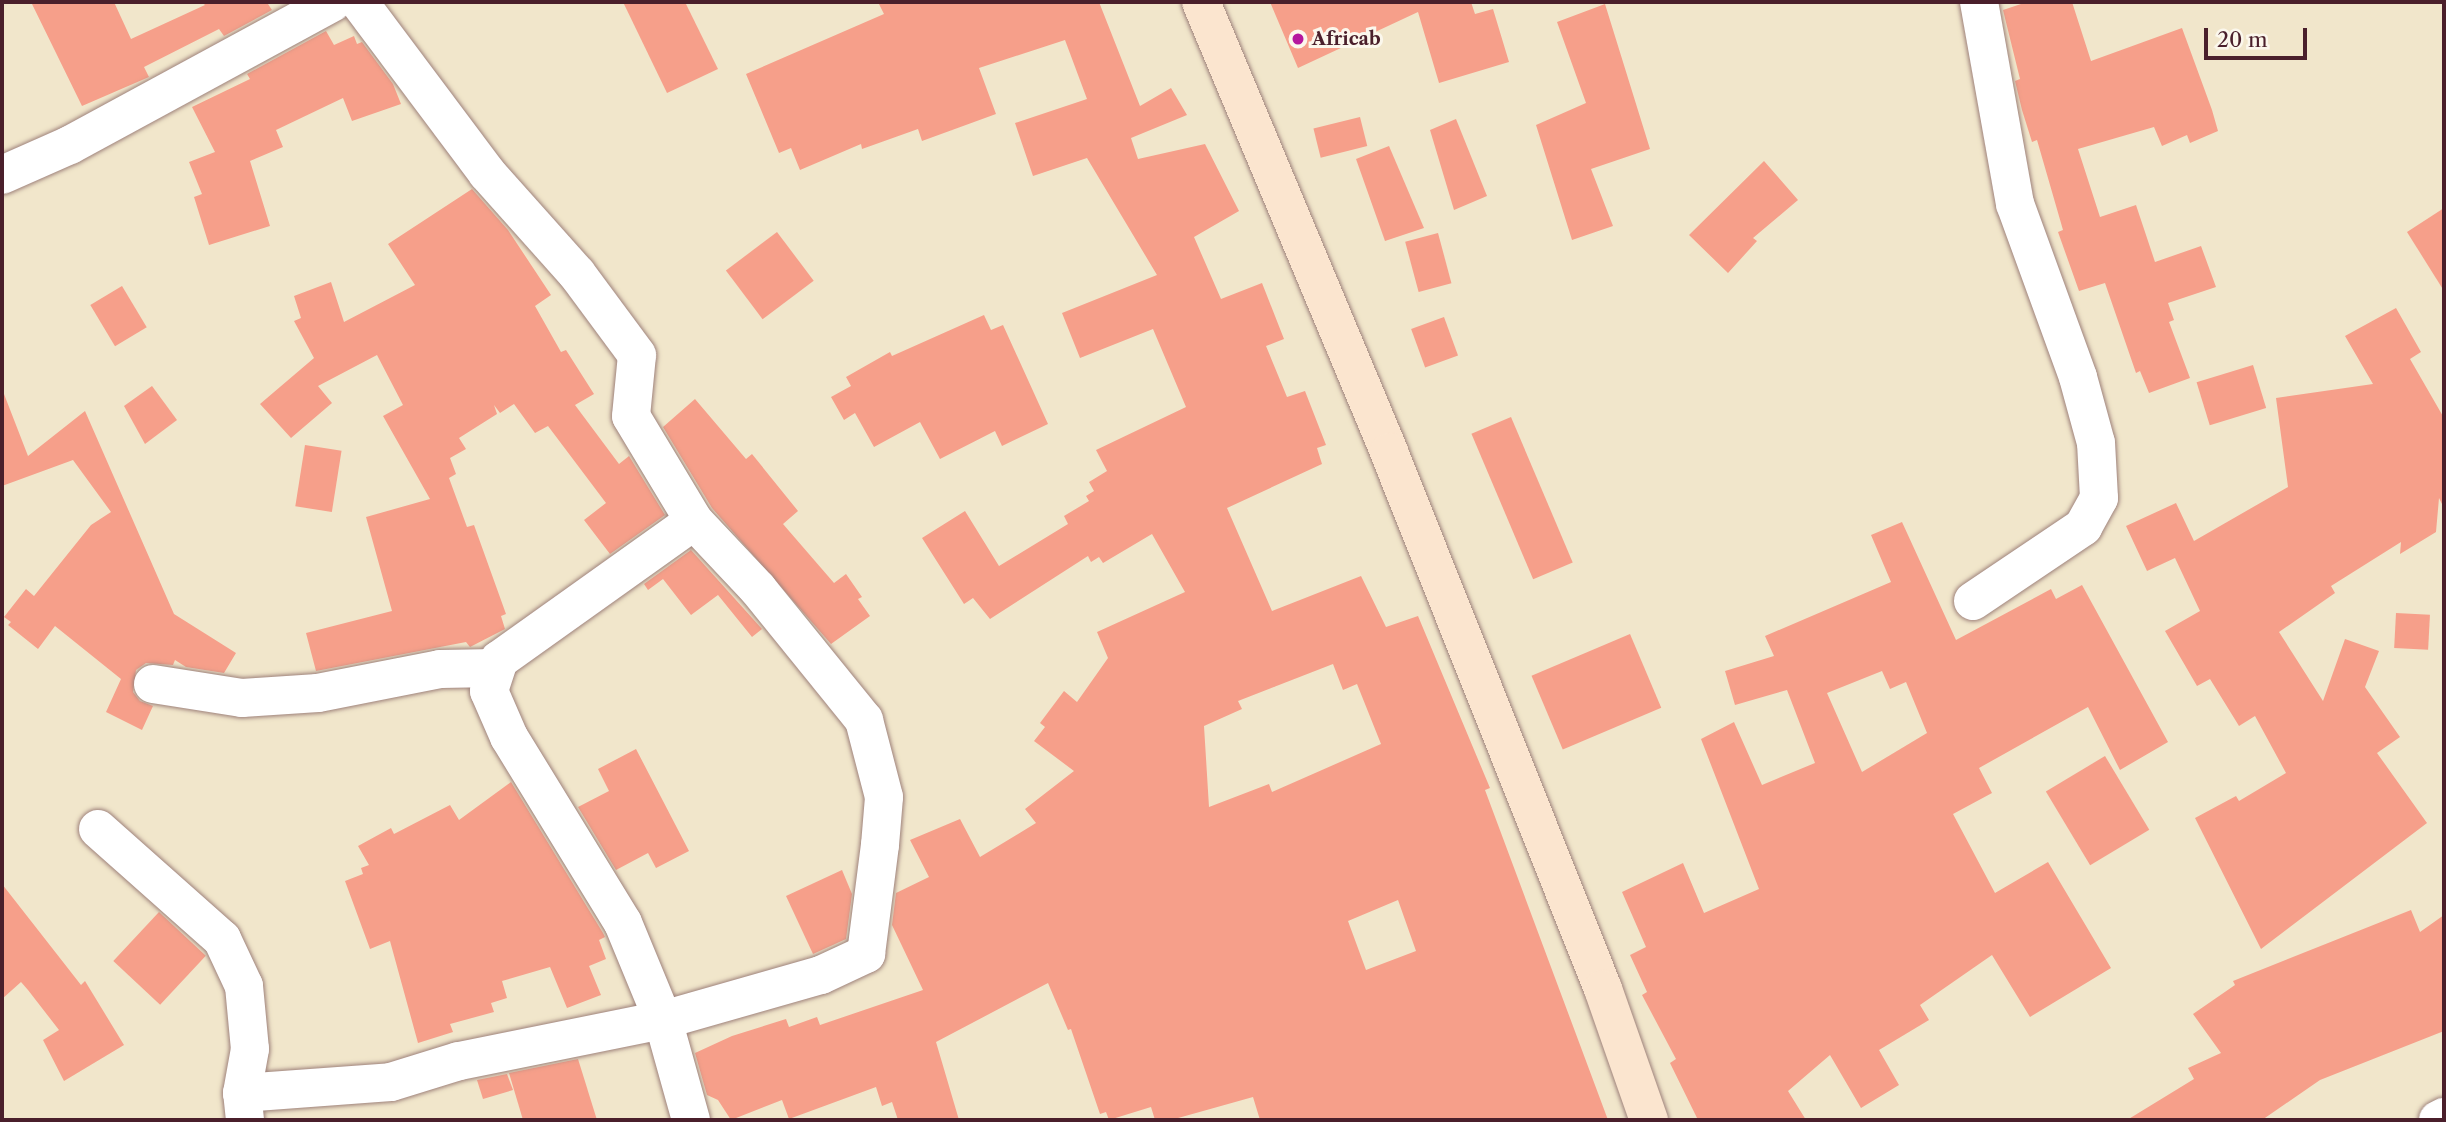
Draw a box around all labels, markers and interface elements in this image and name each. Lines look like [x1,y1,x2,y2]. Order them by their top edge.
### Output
scale bar [2208,14,2311,58]
text: 20 m [2217,27,2268,52]
place label: Africab [1312,28,1381,50]
marker: Africab [1290,31,1306,47]

